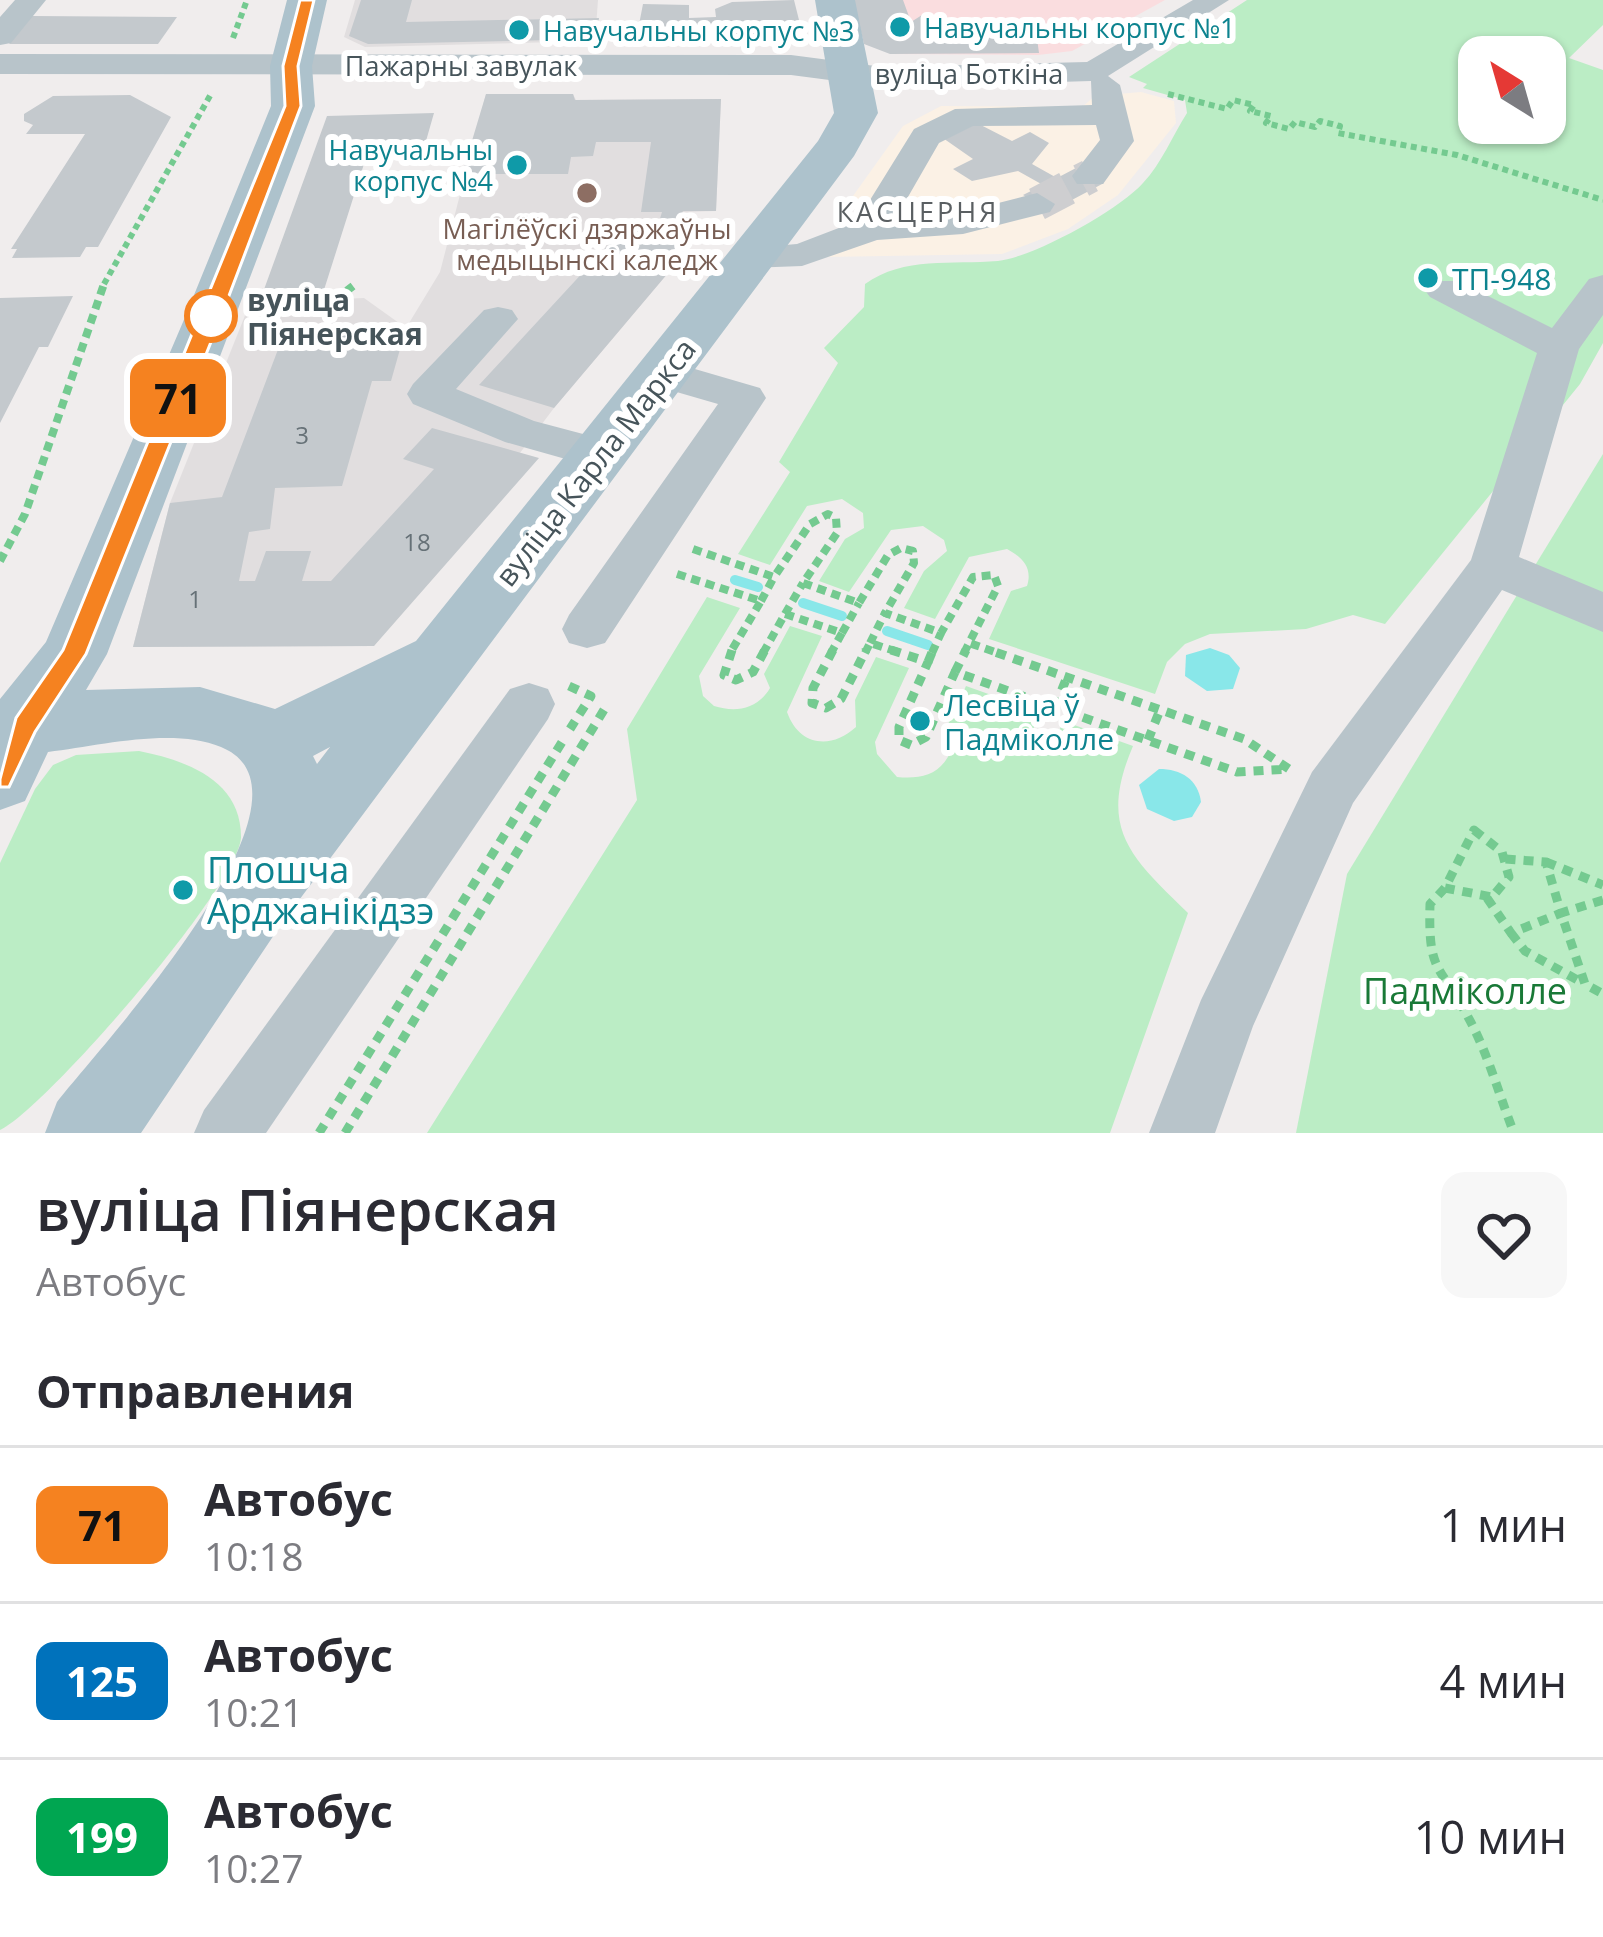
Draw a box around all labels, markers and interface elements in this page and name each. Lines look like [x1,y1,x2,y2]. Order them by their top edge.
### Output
place label: Навучальны корпус №1 [924,9,1235,46]
place label: Навучальны корпус №3 [543,12,854,49]
marker: Навучальны корпус №1 [887,14,913,40]
marker: Навучальны корпус №3 [506,17,532,43]
north arrow [1458,36,1566,144]
map controls [1458,36,1566,144]
street label: Пажарны завулак [345,47,577,84]
street label: вуліца Боткіна [875,55,1063,92]
place label: Навучальны корпус №4 [328,131,493,199]
marker: Навучальны корпус №4 [504,152,530,178]
marker: Магілёўскі дзяржаўны медыцынскі каледж [574,180,600,206]
district label: КАСЦЕРНЯ [837,193,999,230]
place label: Магілёўскі дзяржаўны медыцынскі каледж [443,210,731,278]
place label: ТП-948 [1452,258,1551,299]
marker: ТП-948 [1415,265,1441,291]
place label: вуліца Піянерская [247,279,423,354]
marker: вуліца Піянерская [186,291,236,341]
street label: вуліца Карла Маркса [485,330,705,594]
line badge: 71 [124,359,232,437]
text: 71 [154,369,202,426]
house number: 3 [295,418,309,451]
house number: 18 [403,525,431,558]
house number: 1 [188,582,202,615]
place label: Лесвіца ў Падміколле [944,684,1114,759]
marker: Лесвіца ў Падміколле [907,708,933,734]
place label: Плошча Арджанікідзэ [207,845,434,935]
marker: Плошча Арджанікідзэ [170,877,196,903]
park label: Падміколле [1363,966,1567,1015]
text: вуліца Піянерская [36,1170,559,1248]
button: heart [1441,1172,1567,1298]
text: Автобус [36,1254,186,1307]
text: Отправления [36,1360,355,1421]
text: Автобус [204,1468,393,1529]
text: 1 мин [1439,1494,1567,1555]
text: 71 [78,1496,126,1553]
text: 10:18 [204,1529,303,1582]
text: Автобус [204,1624,393,1685]
text: 4 мин [1439,1650,1567,1711]
text: 125 [66,1652,138,1709]
text: 10:21 [204,1685,303,1738]
text: Автобус [204,1780,393,1841]
text: 10 мин [1414,1806,1567,1867]
text: 199 [66,1808,138,1865]
text: 10:27 [204,1841,303,1894]

